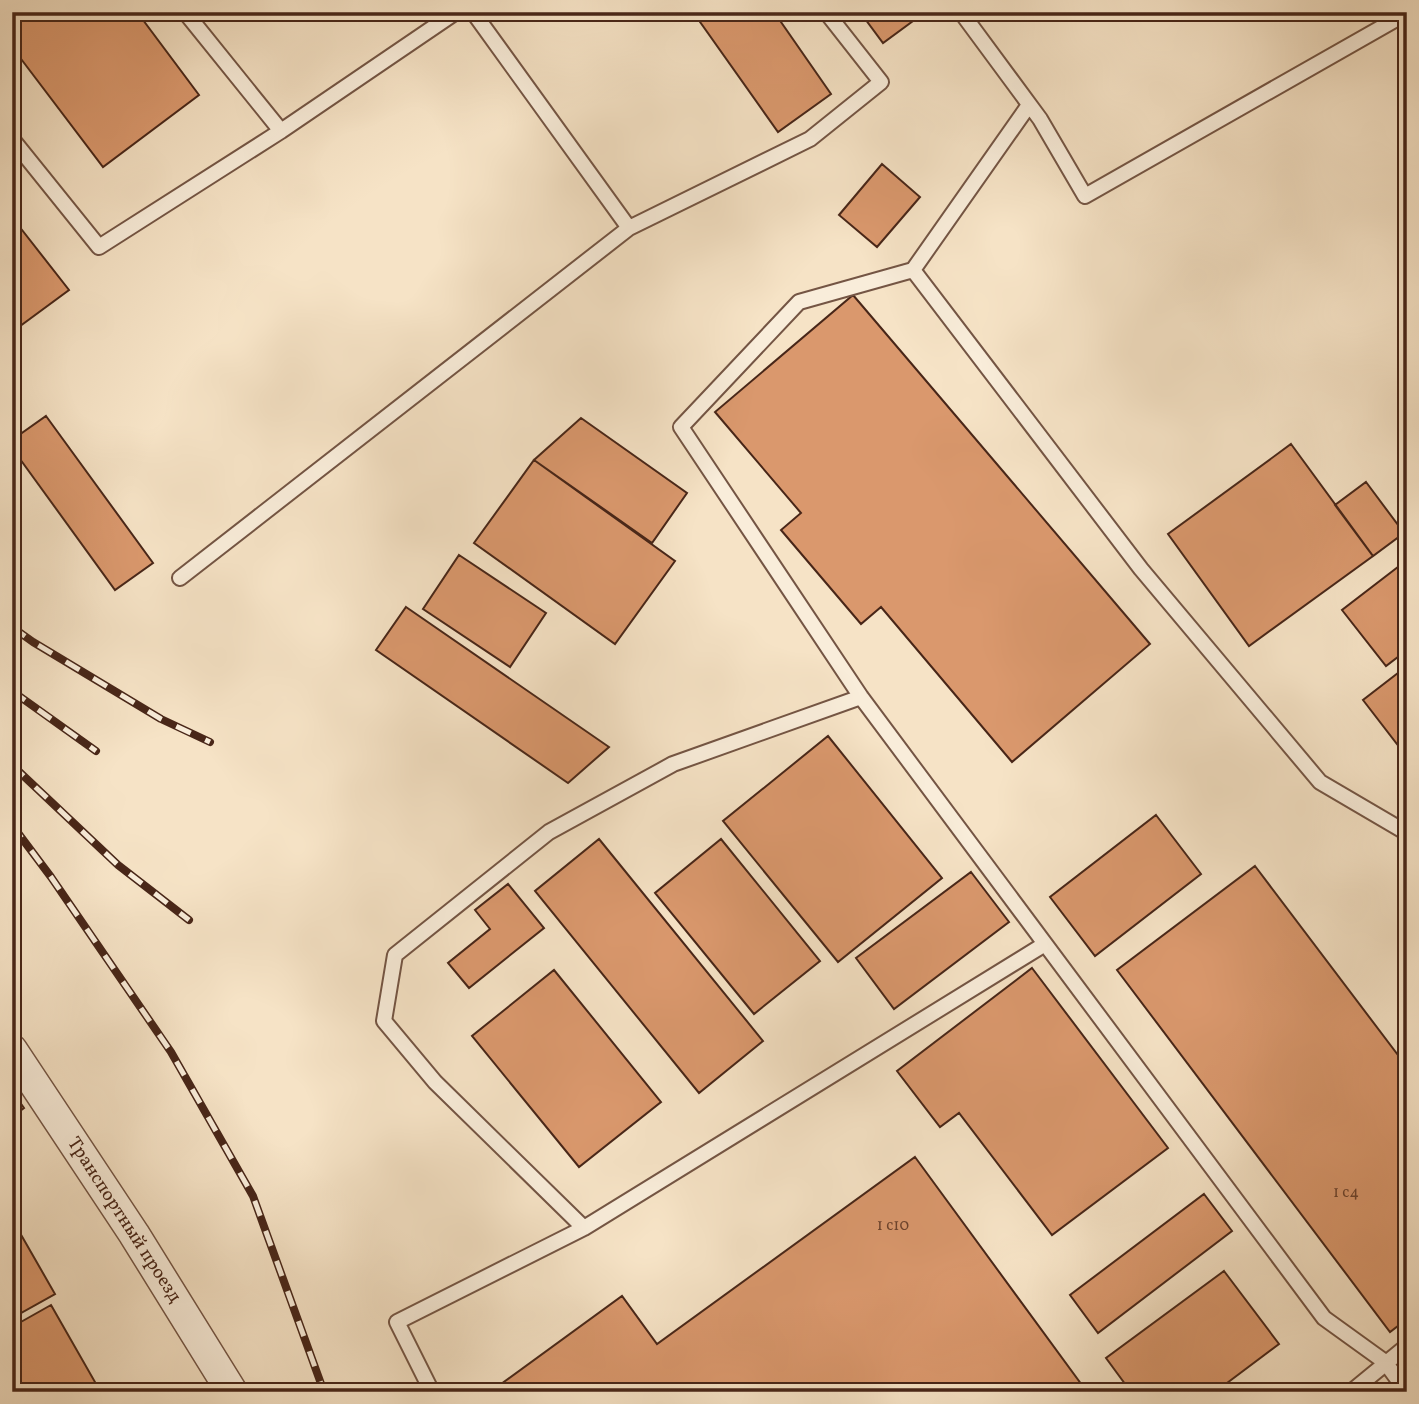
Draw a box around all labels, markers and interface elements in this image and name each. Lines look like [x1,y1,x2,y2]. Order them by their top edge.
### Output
street label: Транспортный проезд [61,1132,187,1308]
house number: 1 с4 [1333,1182,1359,1204]
house number: 1 с10 [877,1215,909,1237]

